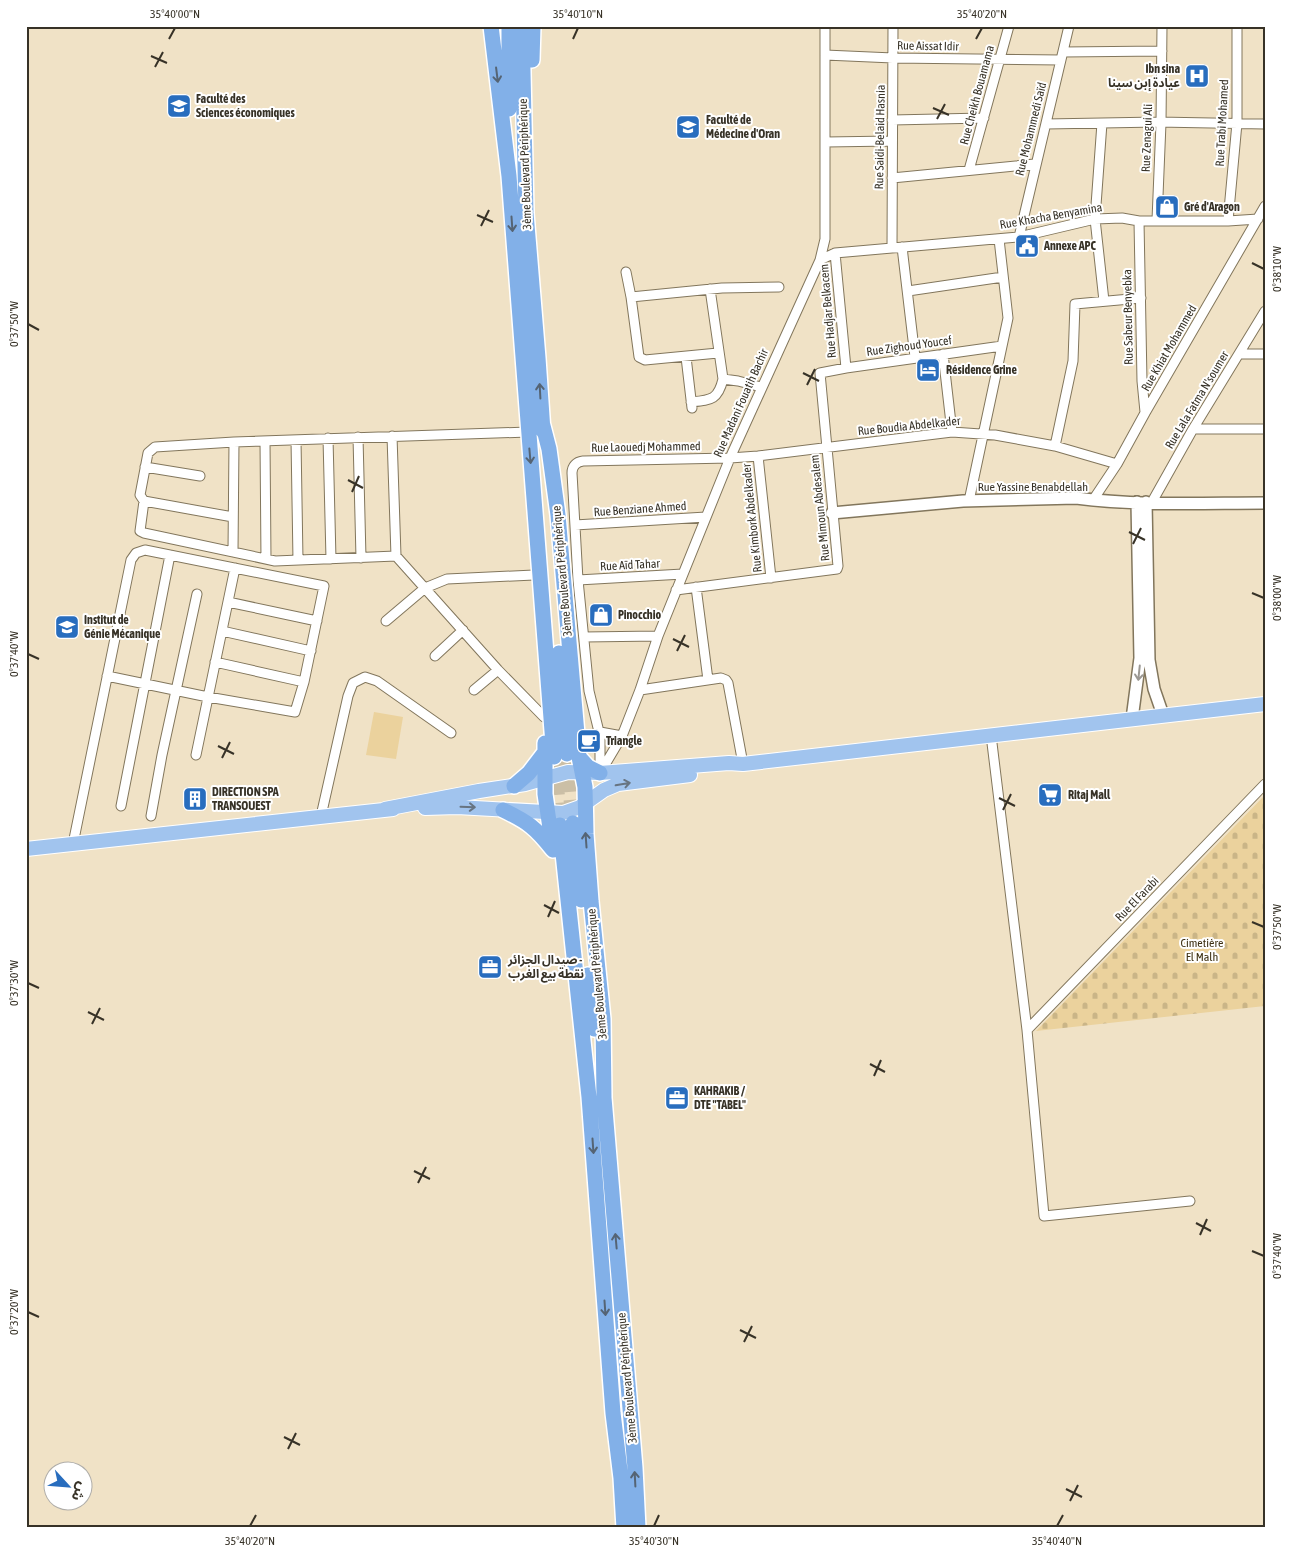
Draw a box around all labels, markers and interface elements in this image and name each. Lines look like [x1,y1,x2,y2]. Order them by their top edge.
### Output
text: 35°40'00"N [150,7,200,21]
text: 35°40'10"N [553,7,603,21]
text: 35°40'20"N [957,7,1007,21]
street label: Rue Aissat Idir [897,38,959,54]
street label: Rue Cheikh Bouamama [957,44,997,146]
place label: Ibn sina عيادة إبن سينا [1108,62,1180,92]
hospital icon: Ibn sina عيادة إبن سينا [1184,63,1210,89]
one-way arrow [492,66,502,82]
street label: Rue Trabi Mohamed [1213,79,1231,167]
street label: Rue Mohammedi Saïd [1013,81,1049,177]
street label: Rue Saidi-Belaid Hasnia [872,85,888,189]
place label: Faculté des Sciences économiques [196,92,296,120]
school or university icon: Faculté des Sciences économiques [166,93,192,119]
street label: 3ème Boulevard Périphérique [516,98,534,230]
street label: Rue Zenagui Ali [1139,104,1155,172]
place label: Faculté de Médecine d'Oran [706,113,780,141]
school or university icon: Faculté de Médecine d'Oran [675,114,701,140]
shop icon: Gré d'Aragon [1154,194,1180,220]
street label: Rue Khacha Benyamina [999,200,1103,232]
place label: Gré d'Aragon [1184,200,1240,214]
one-way arrow [508,216,517,232]
public building icon: Annexe APC [1014,233,1040,259]
place label: Annexe APC [1043,239,1096,253]
text: 0°38'10"W [1270,246,1284,292]
street label: Rue Hadjar Belkacem [817,263,839,359]
street label: Rue Sabeur Benyebka [1120,269,1136,365]
text: 0°37'50"W [7,301,21,347]
street label: Rue Khiat Mohammed [1139,302,1199,394]
street label: Rue Zighoud Youcef [865,333,953,359]
street label: Rue Madani Fouatih Bachir [711,346,771,459]
street label: Rue Lala Fatma N'soumer [1162,348,1232,451]
hotel icon: Résidence Grine [915,357,941,383]
place label: Résidence Grine [946,363,1017,377]
one-way arrow [536,383,545,399]
street label: Rue Boudia Abdelkader [857,414,961,438]
street label: Rue Laouedj Mohammed [591,439,701,455]
one-way arrow [525,448,535,464]
street label: Rue Mimoun Abdesalem [807,454,833,562]
street label: Rue Kimbork Abdelkader [739,462,765,573]
street label: Rue Yassine Benabdellah [978,480,1088,494]
street label: Rue Benziane Ahmed [593,499,687,519]
street label: 3ème Boulevard Périphérique [549,505,575,637]
street label: Rue Aïd Tahar [600,556,661,574]
text: 0°38'00"W [1270,575,1284,621]
shop icon: Pinocchio [588,602,614,628]
place label: Pinocchio [618,608,661,622]
place label: Institut de Génie Mécanique [84,613,161,641]
school or university icon: Institut de Génie Mécanique [54,614,80,640]
text: 0°37'40"W [7,631,21,677]
one-way arrow [1134,665,1144,681]
cafe icon: Triangle [576,728,602,754]
place label: Triangle [606,734,642,748]
one-way arrow [614,779,630,789]
supermarket icon: Ritaj Mall [1037,782,1063,808]
place label: DIRECTION SPA TRANSOUEST [212,785,279,813]
building icon: DIRECTION SPA TRANSOUEST [182,786,208,812]
place label: Ritaj Mall [1068,788,1111,802]
one-way arrow [460,803,476,812]
one-way arrow [582,832,591,848]
street label: Rue El Farabi [1112,874,1162,924]
text: 0°37'50"W [1270,904,1284,950]
street label: 3ème Boulevard Périphérique [584,908,610,1040]
park label: Cimetière El Malh [1181,936,1223,964]
place label: صيدال الجزائر - نقطة بيع الغرب [507,953,584,983]
office icon: صيدال الجزائر - نقطة بيع الغرب [477,954,503,980]
text: 0°37'30"W [7,960,21,1006]
place label: KAHRAKIB / DTE "TABEL" [694,1084,746,1112]
office icon: KAHRAKIB / DTE "TABEL" [664,1085,690,1111]
one-way arrow [588,1138,598,1154]
one-way arrow [611,1233,620,1249]
text: 0°37'40"W [1270,1233,1284,1279]
text: 0°37'20"W [7,1289,21,1335]
one-way arrow [601,1300,610,1316]
street label: 3ème Boulevard Périphérique [614,1312,640,1444]
north arrow [42,1462,92,1512]
one-way arrow [631,1471,640,1487]
text: ش [68,1480,91,1504]
text: 35°40'20"N [225,1534,275,1548]
text: 35°40'30"N [629,1534,679,1548]
text: 35°40'40"N [1032,1534,1082,1548]

